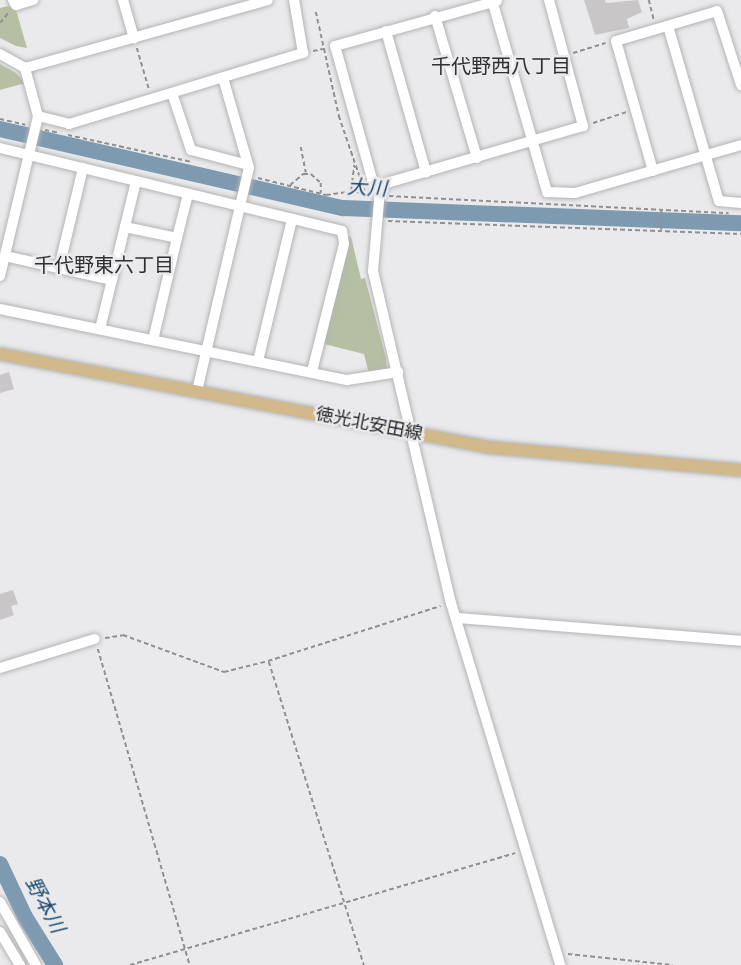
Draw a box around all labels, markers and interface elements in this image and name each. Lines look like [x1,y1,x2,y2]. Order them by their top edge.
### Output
district label: 千代野西八丁目 [431,54,571,78]
water label: 大川 [346,175,388,201]
district label: 千代野東六丁目 [34,253,174,277]
street label: 徳光北安田線 [314,403,424,445]
water label: 野本川 [20,873,70,937]

